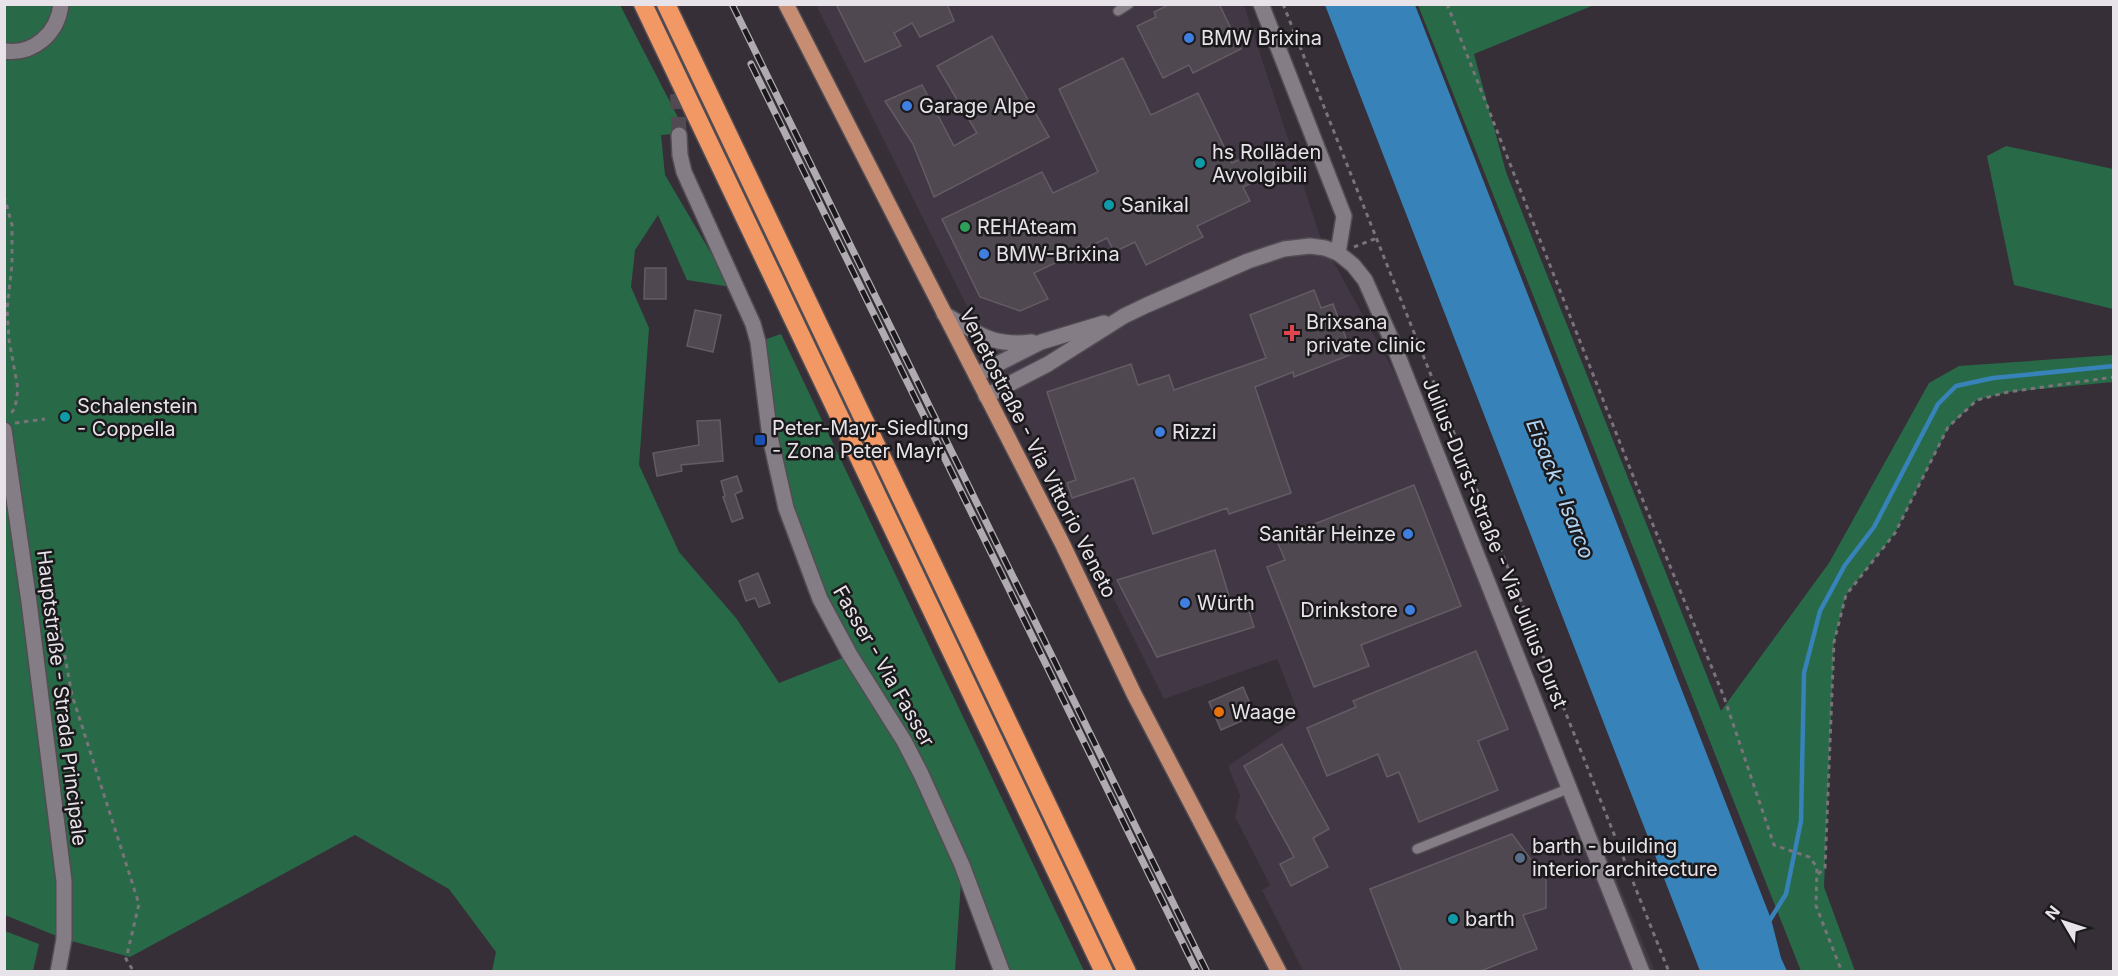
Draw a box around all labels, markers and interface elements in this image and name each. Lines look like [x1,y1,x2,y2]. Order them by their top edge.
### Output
place label: BMW Brixina [1201,26,1322,50]
marker: BMW Brixina [1182,31,1196,45]
place label: Garage Alpe [919,94,1036,118]
marker: Garage Alpe [900,99,914,113]
place label: hs Rolläden Avvolgibili [1212,140,1321,187]
marker: hs Rolläden Avvolgibili [1193,156,1207,170]
place label: Sanikal [1121,193,1189,217]
marker: Sanikal [1102,198,1116,212]
place label: REHAteam [977,215,1077,239]
marker: REHAteam [958,220,972,234]
place label: BMW-Brixina [996,242,1120,266]
marker: BMW-Brixina [977,247,991,261]
street label: Venetostraße - Via Vittorio Veneto [954,304,1122,602]
place label: Brixsana private clinic [1306,310,1426,357]
marker: Brixsana private clinic [1283,324,1301,342]
street label: Julius-Durst-Straße - Via Julius Durst [1418,374,1573,712]
place label: Schalenstein - Coppella [77,394,198,441]
marker: Schalenstein - Coppella [58,410,72,424]
water label: Eisack - Isarco [1521,415,1600,562]
place label: Peter-Mayr-Siedlung - Zona Peter Mayr [772,416,969,463]
place label: Rizzi [1172,420,1217,444]
marker: Rizzi [1153,425,1167,439]
marker: Peter-Mayr-Siedlung - Zona Peter Mayr [753,433,767,447]
place label: Sanitär Heinze [1259,522,1396,546]
marker: Sanitär Heinze [1401,527,1415,541]
street label: Hauptstraße - Strada Principale [32,549,92,847]
street label: Fasser - Via Fasser [828,581,940,751]
place label: Würth [1197,591,1255,615]
marker: Würth [1178,596,1192,610]
place label: Drinkstore [1300,598,1398,622]
marker: Drinkstore [1403,603,1417,617]
place label: Waage [1231,700,1296,724]
marker: Waage [1212,705,1226,719]
place label: barth - building interior architecture [1532,834,1718,881]
marker: barth - building interior architecture [1513,851,1527,865]
north arrow [2034,892,2094,952]
text: N [2041,902,2064,924]
place label: barth [1465,907,1515,931]
marker: barth [1446,912,1460,926]

